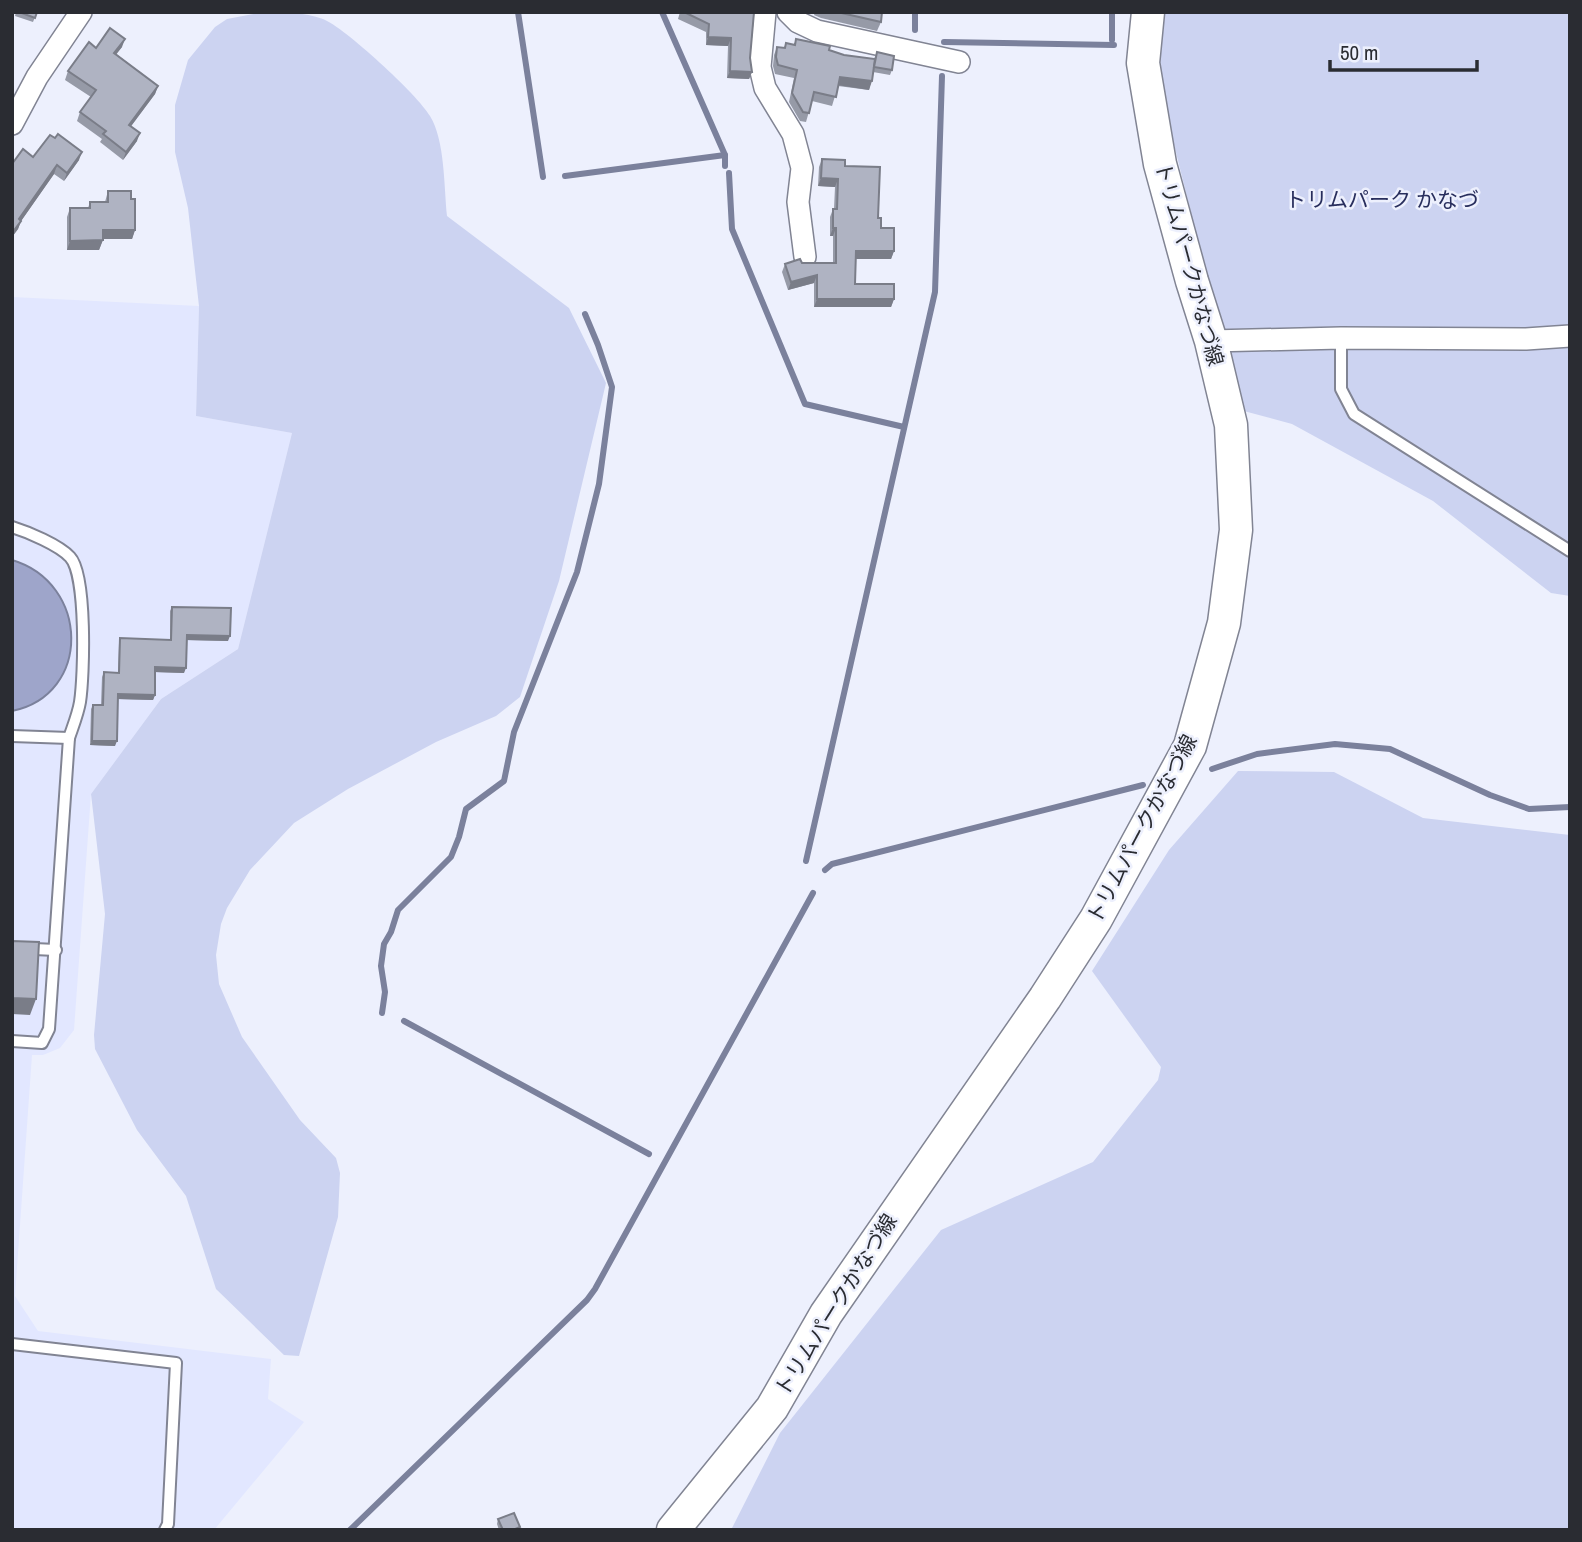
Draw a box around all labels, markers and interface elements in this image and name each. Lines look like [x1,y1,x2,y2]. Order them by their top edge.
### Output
scale bar [1330,28,1477,72]
text: 50 m [1340,38,1378,67]
street label: トリムパークかなづ線 [1148,159,1231,369]
park label: トリムパーク かなづ [1285,185,1479,214]
street label: トリムパークかなづ線 [1079,729,1204,928]
street label: トリムパークかなづ線 [768,1208,904,1401]

